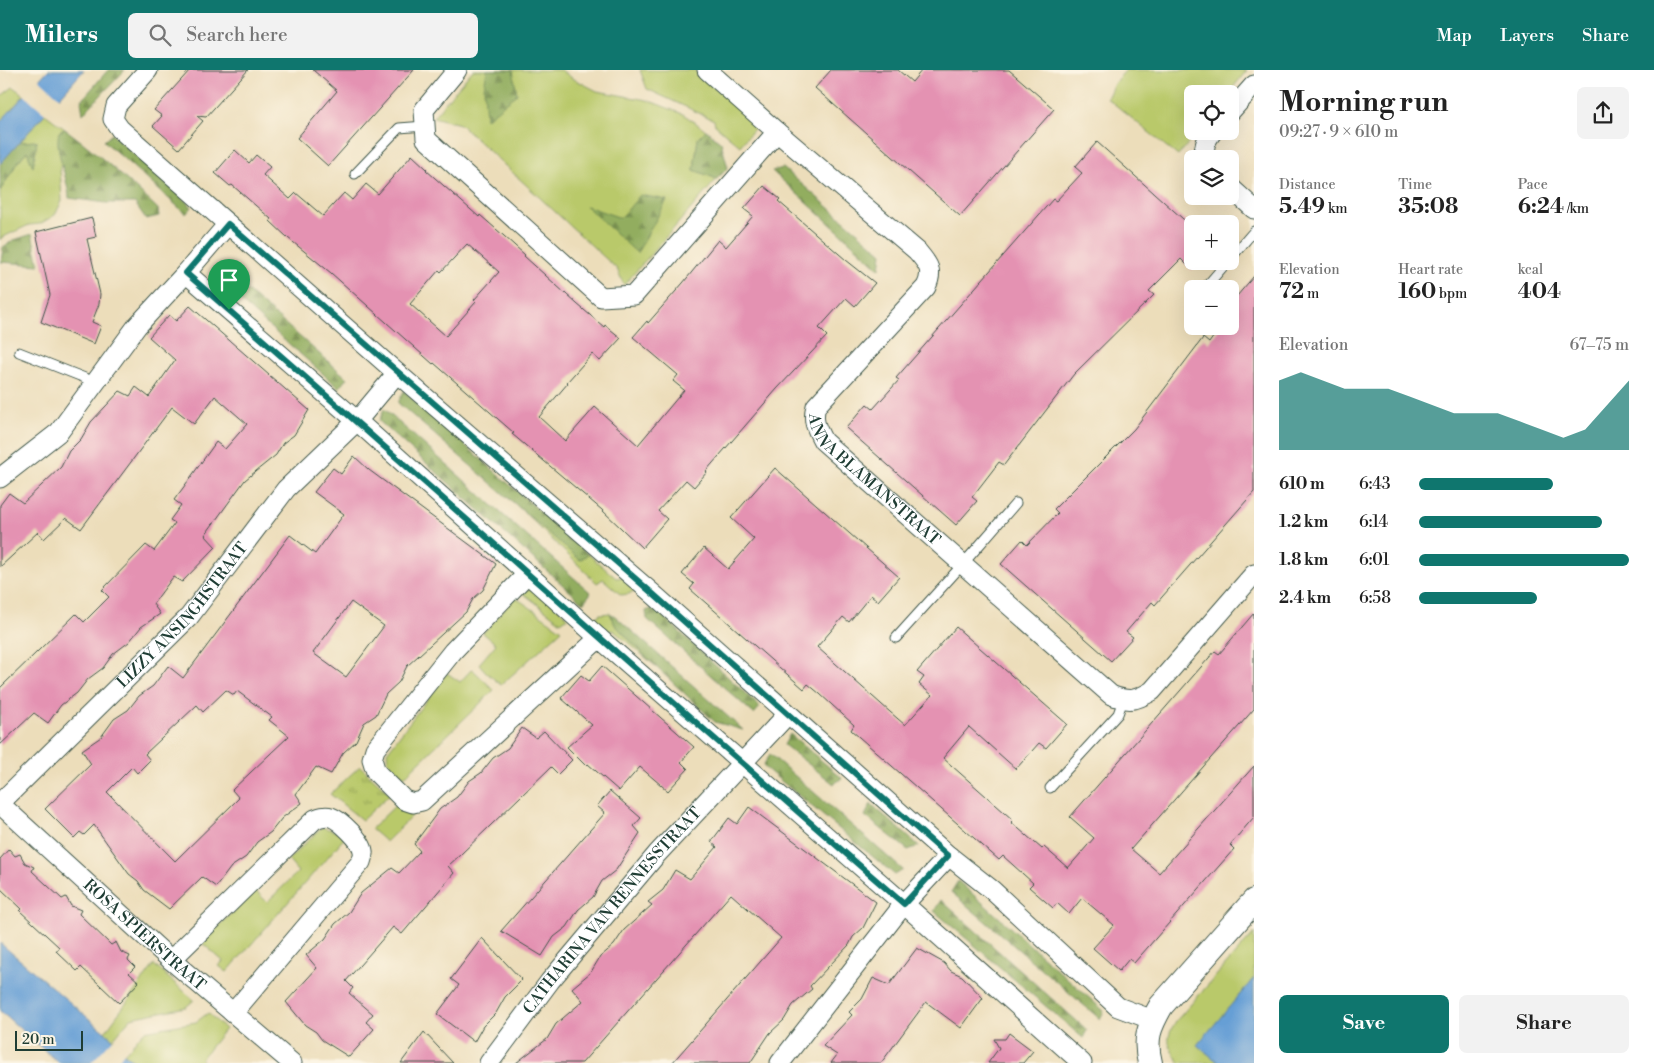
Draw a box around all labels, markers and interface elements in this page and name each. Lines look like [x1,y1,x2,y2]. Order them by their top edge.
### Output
search box [128,13,478,58]
text: Milers [25,20,98,50]
icon: search [146,21,174,49]
text: Search here [186,23,288,47]
text: Map [1437,24,1472,47]
text: Layers [1500,24,1554,47]
text: Share [1582,24,1629,47]
map controls [1184,85,1239,335]
button: locate [1184,85,1239,140]
text: Morning run [1279,85,1448,120]
button: share [1577,87,1629,139]
text: 09:27 · 9 × 610 m [1279,122,1398,142]
button: layers [1184,150,1239,205]
text: Distance [1279,176,1336,194]
text: Time [1398,176,1432,194]
text: Pace [1518,176,1548,194]
text: 5.49 [1279,194,1325,220]
text: 35:08 [1398,194,1458,220]
text: 6:24 [1518,194,1564,220]
text: km [1325,200,1348,218]
text: /km [1564,200,1589,218]
button: + [1184,215,1239,270]
pin [208,259,250,310]
text: Elevation [1279,261,1340,279]
text: Heart rate [1398,261,1463,279]
text: kcal [1518,261,1543,279]
icon: arrive [215,266,243,294]
text: 72 [1279,279,1304,305]
text: 160 [1398,279,1436,305]
text: 404 [1518,279,1561,305]
button: − [1184,280,1239,335]
text: m [1304,285,1319,303]
text: bpm [1436,285,1467,303]
text: Elevation [1279,335,1348,355]
text: 67–75 m [1570,335,1629,355]
street label: ANNA BLAMANSTRAAT [804,412,944,550]
text: 610 m [1279,474,1325,494]
text: 6:43 [1359,474,1391,494]
text: 1.2 km [1279,512,1328,532]
text: 6:14 [1359,512,1388,532]
street label: LIZZY ANSINGHSTRAAT [113,538,252,692]
text: 1.8 km [1279,550,1328,570]
text: 6:01 [1359,550,1389,570]
text: 2.4 km [1279,588,1331,608]
text: 6:58 [1359,588,1391,608]
street label: CATHARINA VAN RENNESSTRAAT [519,803,706,1018]
street label: ROSA SPIERSTRAAT [79,875,210,995]
button: Save [1279,995,1449,1053]
button: Share [1459,995,1629,1053]
scale bar [15,1028,82,1051]
text: 20 m [22,1031,54,1049]

